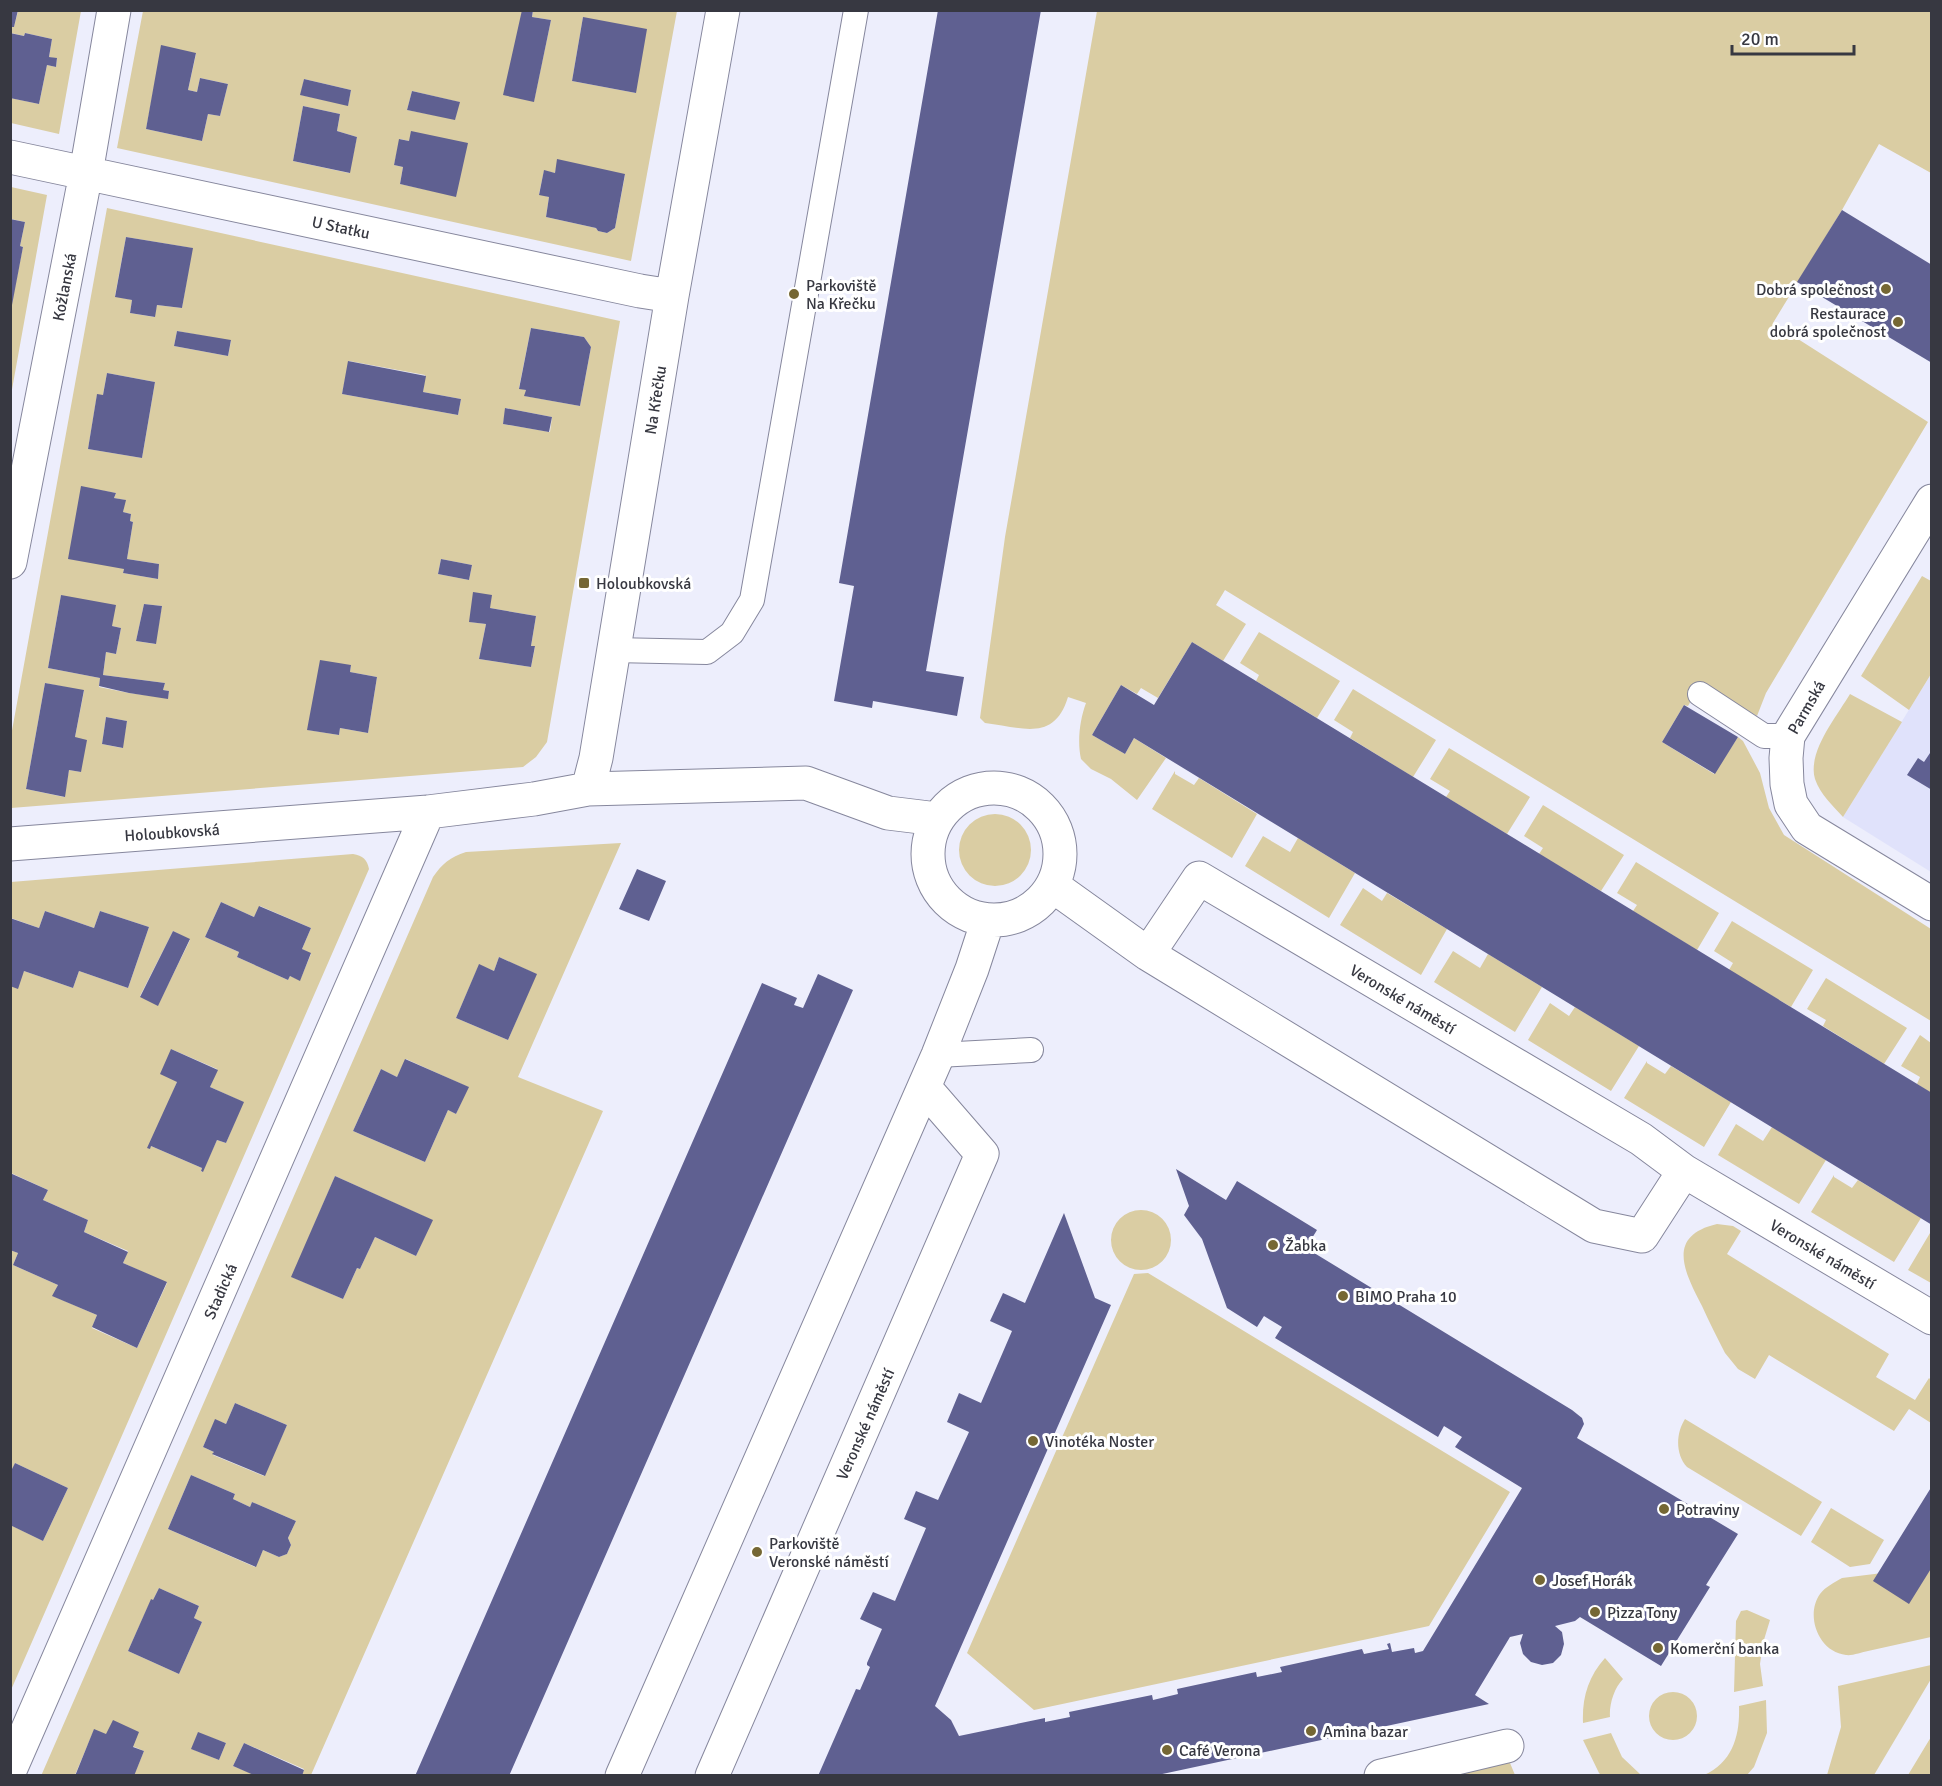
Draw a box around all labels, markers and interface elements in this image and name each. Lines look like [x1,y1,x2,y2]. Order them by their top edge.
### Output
scale bar [1732,18,1854,56]
text: 20 m [1741,28,1779,50]
street label: U Statku [310,212,372,244]
street label: Kožlanská [49,251,81,323]
place label: Parkoviště Na Křečku [806,276,876,314]
place label: Dobrá společnost [1756,280,1874,300]
marker: Dobrá společnost [1879,282,1893,296]
marker: Parkoviště Na Křečku [787,287,801,301]
place label: Restaurace dobrá společnost [1770,304,1886,342]
marker: Restaurace dobrá společnost [1891,315,1905,329]
street label: Na Křečku [641,364,671,436]
place label: Holoubkovská [596,574,691,594]
marker: Holoubkovská [577,576,591,590]
street label: Parmská [1784,677,1830,738]
street label: Holoubkovská [124,820,220,846]
street label: Veronské náměstí [1346,960,1460,1040]
street label: Veronské náměstí [1766,1215,1880,1295]
place label: Žabka [1285,1236,1326,1256]
marker: Žabka [1266,1238,1280,1252]
street label: Stadická [200,1260,242,1322]
place label: BIMO Praha 10 [1355,1287,1457,1307]
marker: BIMO Praha 10 [1336,1289,1350,1303]
street label: Veronské náměstí [832,1365,900,1483]
place label: Vinotéka Noster [1045,1432,1154,1452]
marker: Vinotéka Noster [1026,1434,1040,1448]
place label: Potraviny [1676,1500,1740,1520]
marker: Potraviny [1657,1502,1671,1516]
place label: Parkoviště Veronské náměstí [769,1534,890,1572]
marker: Parkoviště Veronské náměstí [750,1545,764,1559]
place label: Josef Horák [1552,1571,1632,1591]
marker: Josef Horák [1533,1573,1547,1587]
place label: Pizza Tony [1607,1603,1678,1623]
marker: Pizza Tony [1588,1605,1602,1619]
place label: Komerční banka [1670,1639,1779,1659]
marker: Komerční banka [1651,1641,1665,1655]
place label: Amina bazar [1323,1722,1408,1742]
marker: Amina bazar [1304,1724,1318,1738]
place label: Café Verona [1179,1741,1261,1761]
marker: Café Verona [1160,1743,1174,1757]

